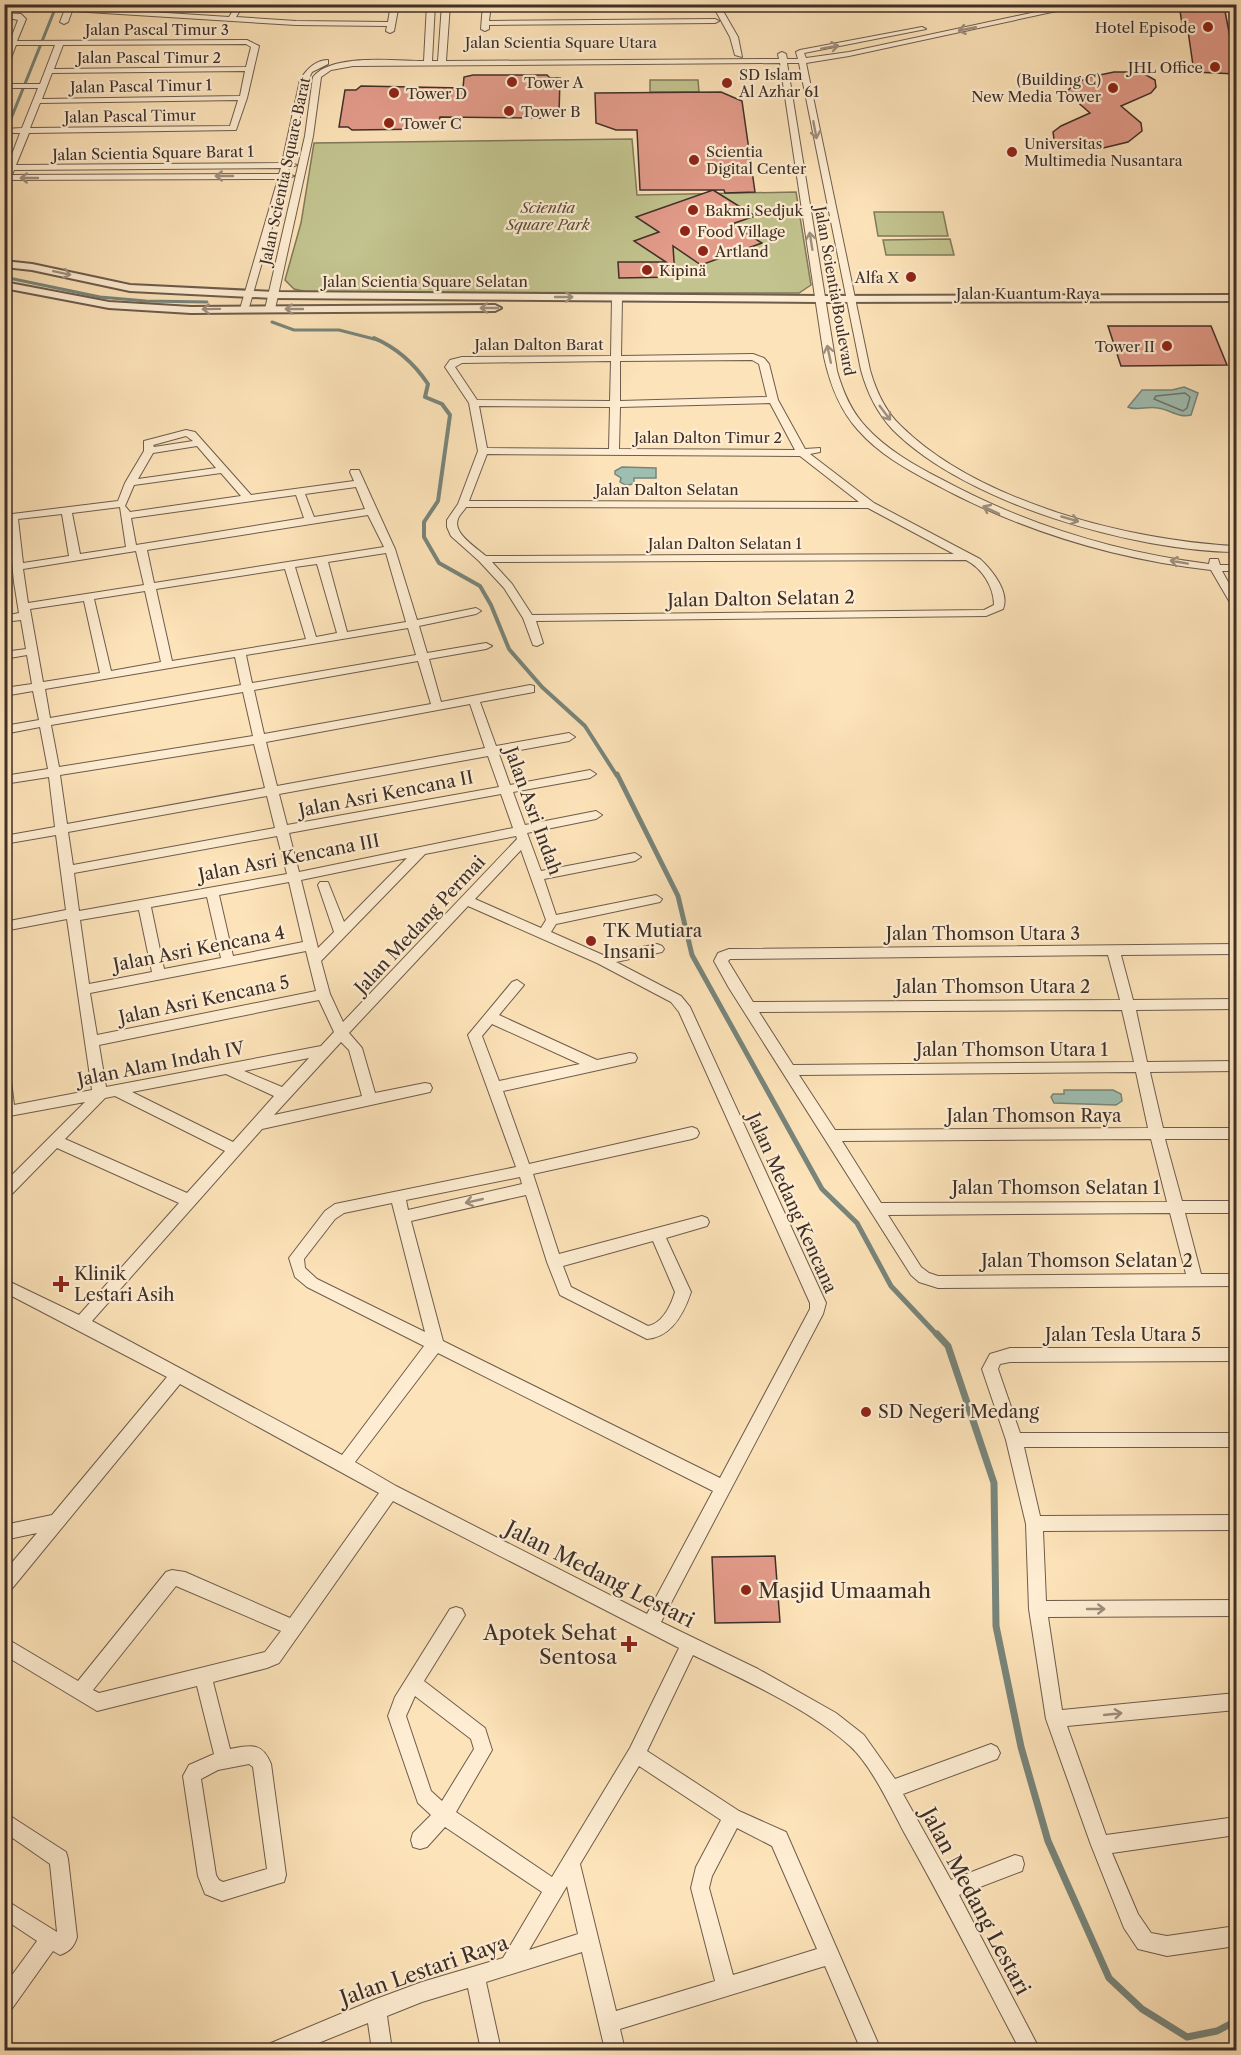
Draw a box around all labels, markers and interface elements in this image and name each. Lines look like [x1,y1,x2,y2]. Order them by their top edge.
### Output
place label: Hotel Episode [1095,18,1196,37]
street label: Jalan Pascal Timur 3 [83,20,229,39]
marker: Hotel Episode [1201,20,1215,34]
one-way arrow [958,24,977,35]
street label: Jalan Scientia Square Utara [463,33,657,52]
one-way arrow [820,41,839,52]
street label: Jalan Pascal Timur 2 [75,48,221,67]
place label: JHL Office [1126,58,1203,77]
marker: JHL Office [1208,60,1222,74]
place label: SD Islam Al Azhar 61 [738,65,820,101]
place label: (Building C) New Media Tower [971,70,1102,106]
place label: Tower A [524,73,584,92]
street label: Jalan Pascal Timur 1 [68,75,213,97]
street label: Jalan Scientia Square Barat [255,75,314,268]
marker: Tower A [505,75,519,89]
marker: SD Islam Al Azhar 61 [720,76,734,90]
marker: (Building C) New Media Tower [1106,81,1120,95]
place label: Tower D [406,84,467,103]
marker: Tower D [387,86,401,100]
place label: Tower B [521,102,580,121]
marker: Tower B [502,104,516,118]
street label: Jalan Pascal Timur [62,105,197,127]
place label: Tower C [401,114,462,133]
marker: Tower C [382,116,396,130]
one-way arrow [810,120,821,140]
place label: Universitas Multimedia Nusantara [1024,134,1183,170]
street label: Jalan Scientia Square Barat 1 [50,142,255,164]
place label: Scientia Digital Center [706,142,807,178]
marker: Universitas Multimedia Nusantara [1005,145,1019,159]
marker: Scientia Digital Center [687,153,701,167]
one-way arrow [215,170,235,182]
one-way arrow [20,172,40,184]
park label: Scientia Square Park [505,198,590,234]
place label: Bakmi Sedjuk [705,201,805,220]
marker: Bakmi Sedjuk [686,203,700,217]
street label: Jalan Scientia Boulevard [810,203,859,377]
place label: Food Village [697,222,786,241]
marker: Food Village [678,224,692,238]
one-way arrow [805,232,816,252]
place label: Artland [714,242,769,261]
marker: Artland [696,244,710,258]
place label: Kipinä [659,261,706,280]
marker: Kipinä [640,263,654,277]
one-way arrow [52,268,71,279]
place label: Alfa X [854,268,899,287]
marker: Alfa X [904,270,918,284]
street label: Jalan Scientia Square Selatan [320,272,528,291]
street label: Jalan Kuantum Raya [954,284,1100,303]
one-way arrow [553,291,573,303]
one-way arrow [479,302,499,314]
one-way arrow [284,303,304,315]
one-way arrow [202,304,222,315]
street label: Jalan Dalton Barat [472,335,604,354]
place label: Tower II [1095,337,1155,356]
marker: Tower II [1160,339,1174,353]
one-way arrow [823,344,835,363]
one-way arrow [879,405,891,421]
street label: Jalan Dalton Timur 2 [632,428,782,447]
street label: Jalan Dalton Selatan [593,480,739,499]
one-way arrow [983,503,1001,515]
one-way arrow [1060,514,1079,525]
street label: Jalan Dalton Selatan 1 [646,534,803,553]
one-way arrow [1169,556,1189,567]
street label: Jalan Dalton Selatan 2 [664,586,855,612]
street label: Jalan Asri Indah [499,741,566,878]
street label: Jalan Asri Kencana II [294,766,475,822]
street label: Jalan Asri Kencana III [193,830,382,887]
street label: Jalan Medang Permai [348,851,490,1001]
place label: TK Mutiara Insani [603,920,703,963]
street label: Jalan Asri Kencana 4 [108,922,287,977]
street label: Jalan Thomson Utara 3 [883,923,1080,945]
marker: TK Mutiara Insani [584,934,598,948]
street label: Jalan Asri Kencana 5 [114,971,291,1029]
street label: Jalan Thomson Utara 2 [893,976,1090,998]
street label: Jalan Alam Indah IV [73,1037,247,1092]
street label: Jalan Thomson Utara 1 [913,1039,1108,1061]
street label: Jalan Thomson Raya [944,1105,1122,1127]
street label: Jalan Medang Kencana [741,1107,842,1297]
street label: Jalan Thomson Selatan 1 [949,1177,1161,1199]
one-way arrow [464,1196,484,1207]
street label: Jalan Thomson Selatan 2 [978,1250,1193,1272]
place label: Klinik Lestari Asih [74,1263,175,1306]
marker: Klinik Lestari Asih [52,1275,70,1293]
street label: Jalan Tesla Utara 5 [1042,1324,1201,1346]
place label: SD Negeri Medang [878,1401,1040,1423]
marker: SD Negeri Medang [859,1405,873,1419]
street label: Jalan Medang Lestari [499,1514,699,1633]
place label: Masjid Umaamah [758,1578,931,1603]
marker: Masjid Umaamah [739,1583,753,1597]
one-way arrow [1086,1603,1106,1615]
place label: Apotek Sehat Sentosa [482,1620,618,1669]
marker: Apotek Sehat Sentosa [622,1637,636,1651]
one-way arrow [1103,1708,1123,1719]
street label: Jalan Medang Lestari [915,1800,1036,1999]
street label: Jalan Lestari Raya [334,1929,512,2011]

